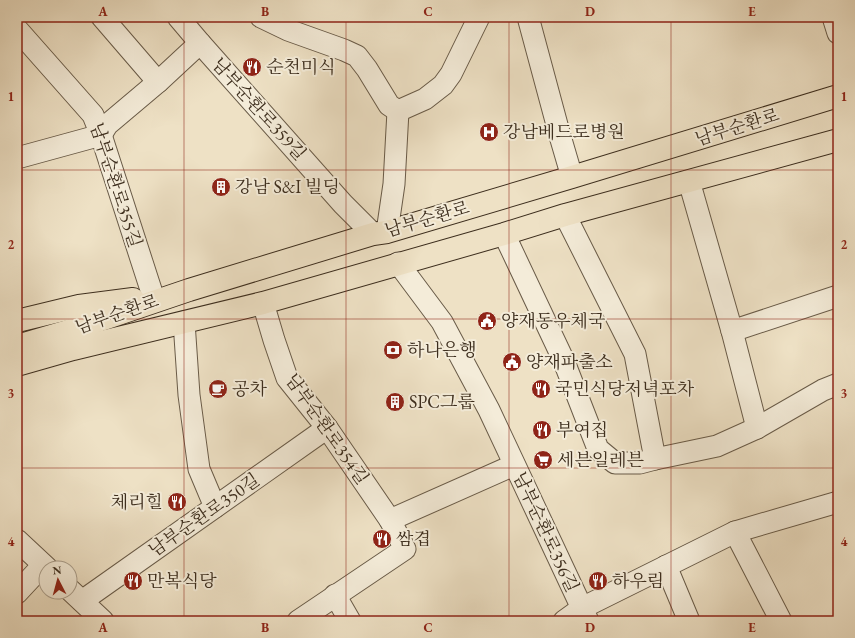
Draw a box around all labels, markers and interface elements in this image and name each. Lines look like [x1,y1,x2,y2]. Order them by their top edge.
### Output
text: A [97,3,108,20]
text: B [261,3,269,20]
text: C [423,3,433,20]
text: D [585,3,595,20]
text: E [748,3,756,20]
street label: 남부순환로359길 [207,53,311,165]
place label: 순천미식 [266,55,336,78]
restaurant icon: 순천미식 [241,56,263,78]
text: 1 [8,88,15,105]
text: 1 [841,88,848,105]
street label: 남부순환로 [692,103,782,150]
street label: 남부순환로355길 [85,119,148,250]
place label: 강남베드로병원 [503,120,625,143]
hospital icon: 강남베드로병원 [478,121,500,143]
place label: 강남 S&I 빌딩 [235,175,340,198]
building icon: 강남 S&I 빌딩 [210,176,232,198]
street label: 남부순환로 [382,195,472,242]
text: 2 [8,236,15,253]
text: 2 [841,236,848,253]
street label: 남부순환로 [72,288,162,339]
place label: 양재동우체국 [501,309,605,332]
public building icon: 양재동우체국 [476,310,498,332]
place label: 하나은행 [407,338,477,361]
bank icon: 하나은행 [382,339,404,361]
place label: 양재파출소 [526,350,613,373]
public building icon: 양재파출소 [501,351,523,373]
street label: 남부순환로354길 [281,369,374,489]
place label: 공차 [232,377,267,400]
place label: 국민식당저녁포차 [555,377,695,400]
cafe icon: 공차 [207,378,229,400]
restaurant icon: 국민식당저녁포차 [530,378,552,400]
text: 3 [8,385,15,402]
text: 3 [841,385,848,402]
place label: SPC그룹 [409,390,475,413]
building icon: SPC그룹 [384,391,406,413]
place label: 부여집 [556,418,608,441]
restaurant icon: 부여집 [531,419,553,441]
place label: 세븐일레븐 [557,448,645,471]
supermarket icon: 세븐일레븐 [532,449,554,471]
street label: 남부순환로350길 [144,468,264,561]
street label: 남부순환로356길 [509,468,584,596]
place label: 체리힐 [111,490,163,513]
restaurant icon: 체리힐 [166,491,188,513]
place label: 쌈겹 [396,527,431,550]
restaurant icon: 쌈겹 [371,528,393,550]
text: 4 [8,533,15,550]
text: 4 [841,533,848,550]
north arrow [38,560,78,600]
text: N [52,563,62,577]
place label: 만복식당 [147,569,217,592]
place label: 하우림 [612,569,664,592]
restaurant icon: 만복식당 [122,570,144,592]
restaurant icon: 하우림 [587,570,609,592]
text: A [97,619,108,636]
text: B [261,619,269,636]
text: C [423,619,433,636]
text: D [585,619,595,636]
text: E [748,619,756,636]

